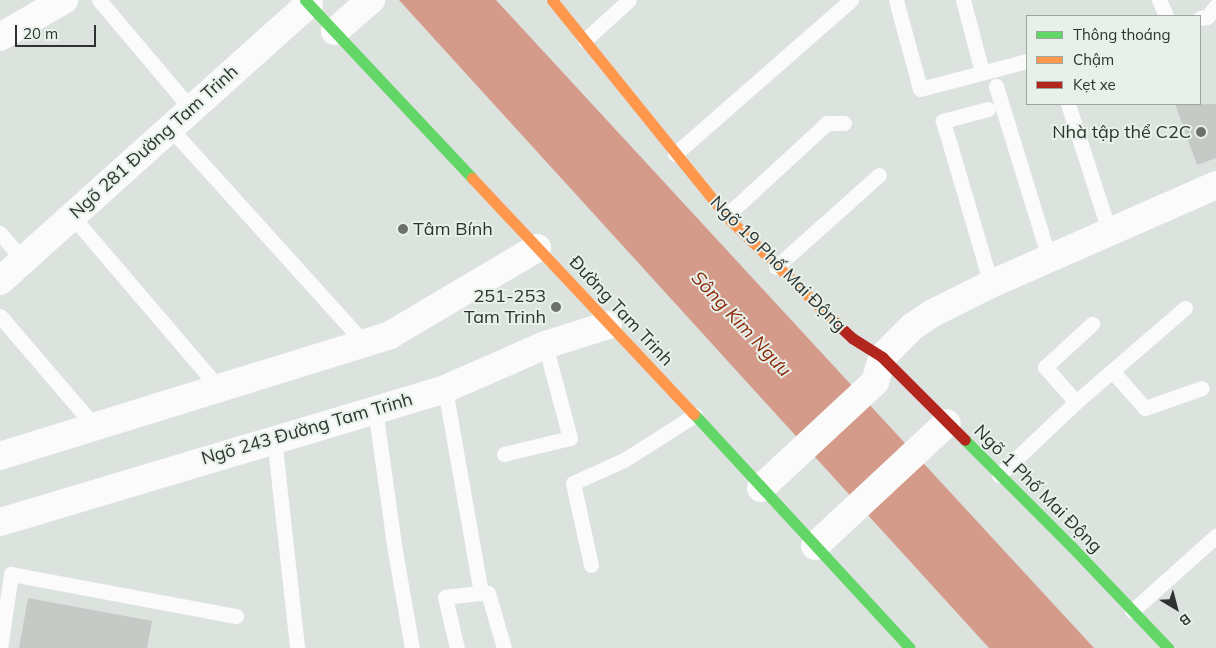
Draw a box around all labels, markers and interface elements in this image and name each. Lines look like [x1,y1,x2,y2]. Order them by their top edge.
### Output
scale bar [18,15,99,47]
legend [1026,15,1201,105]
text: 20 m [23,24,58,43]
text: Thông thoáng [1073,25,1171,44]
text: Chậm [1073,50,1114,69]
street label: Ngõ 281 Đường Tam Trinh [65,61,243,223]
text: Kẹt xe [1073,75,1116,94]
place label: Nhà tập thể C2C [1052,121,1191,143]
marker: Nhà tập thể C2C [1195,126,1207,138]
street label: Ngõ 19 Phố Mai Động [706,192,850,336]
place label: Tâm Bính [413,218,493,240]
marker: Tâm Bính [397,223,409,235]
street label: Đường Tam Trinh [565,252,677,370]
water label: Sông Kim Ngưu [686,266,796,382]
place label: 251-253 Tam Trinh [464,286,546,328]
marker: 251-253 Tam Trinh [550,301,562,313]
street label: Ngõ 243 Đường Tam Trinh [199,388,415,470]
street label: Ngõ 1 Phố Mai Động [969,420,1107,558]
north arrow [1151,583,1201,633]
text: B [1176,610,1194,630]

